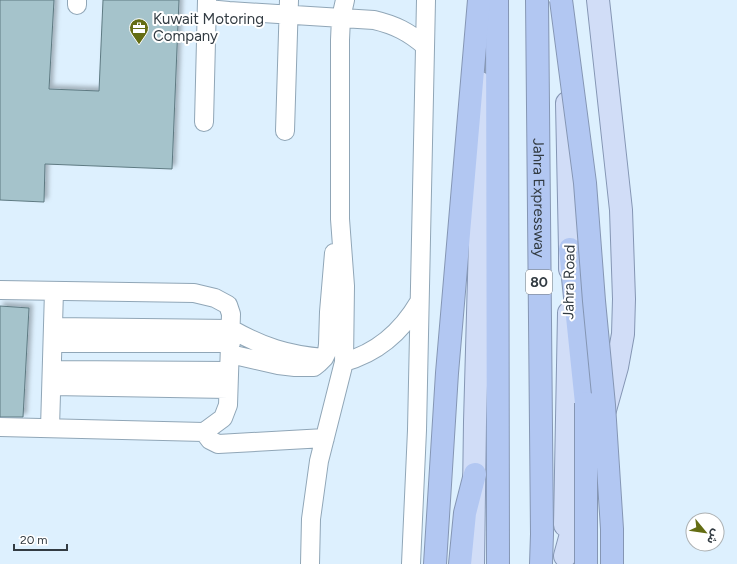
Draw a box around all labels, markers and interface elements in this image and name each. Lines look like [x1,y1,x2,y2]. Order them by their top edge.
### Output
place label: Kuwait Motoring Company [153,10,264,45]
office icon: Kuwait Motoring Company [128,17,150,45]
street label: Jahra Expressway [529,138,548,258]
street label: Jahra Road [559,244,579,320]
road number: 80 [526,270,552,294]
north arrow [685,512,725,552]
scale bar [14,526,67,552]
text: ش [704,527,723,546]
text: 20 m [20,533,48,547]

